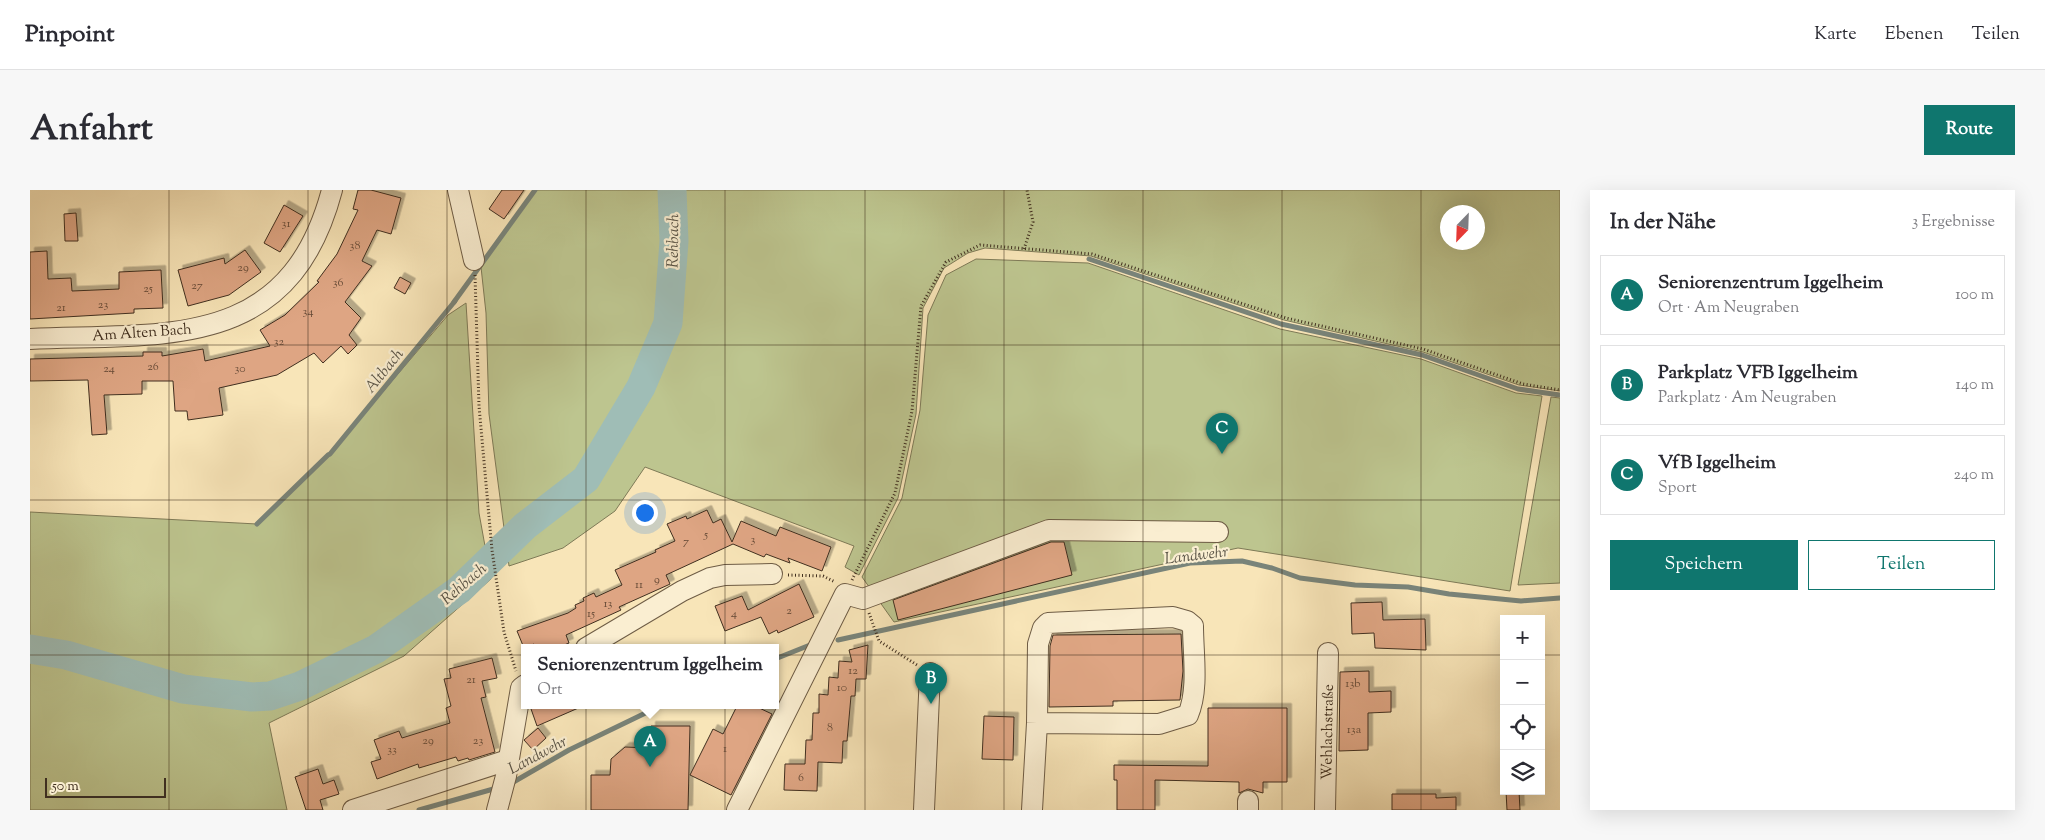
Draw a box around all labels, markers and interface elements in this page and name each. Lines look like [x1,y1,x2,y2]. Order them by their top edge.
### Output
text: Pinpoint [25,18,114,52]
text: Karte [1814,22,1857,48]
text: Ebenen [1885,22,1944,48]
text: Teilen [1972,22,2020,48]
text: Anfahrt [30,105,153,156]
button: Route [1924,105,2015,155]
north arrow [1440,205,1485,250]
text: In der Nähe [1610,208,1716,238]
text: 3 Ergebnisse [1912,211,1995,234]
water label: Rehbach [663,214,686,268]
house number: 31 [282,215,290,233]
house number: 38 [350,237,360,255]
house number: 29 [237,259,249,277]
text: Seniorenzentrum Iggelheim [1658,270,1883,297]
house number: 36 [333,274,343,292]
house number: 27 [191,277,203,295]
house number: 25 [143,280,153,298]
text: A [1621,284,1634,307]
text: 100 m [1955,284,1994,307]
house number: 23 [98,296,108,314]
text: Ort · Am Neugraben [1658,297,1800,320]
house number: 21 [56,299,66,317]
house number: 34 [303,303,313,321]
street label: Am Alten Bach [92,320,193,347]
house number: 32 [274,333,285,351]
water label: Altbach [360,344,410,399]
house number: 26 [147,358,159,376]
house number: 24 [103,360,115,378]
house number: 30 [234,360,246,378]
text: Parkplatz VFB Iggelheim [1658,360,1858,387]
text: B [1622,374,1632,397]
text: 140 m [1956,374,1994,397]
text: Parkplatz · Am Neugraben [1658,387,1837,410]
pin: C [1206,413,1238,454]
text: VfB Iggelheim [1658,450,1776,477]
text: C [1621,464,1633,487]
text: 240 m [1953,464,1994,487]
text: Sport [1658,477,1697,500]
your location [632,500,658,526]
house number: 5 [703,526,708,544]
house number: 3 [751,531,756,549]
house number: 7 [683,533,689,551]
button: Speichern [1610,540,1798,590]
button: Teilen [1808,540,1995,590]
water label: Landwehr [1163,541,1230,572]
water label: Rehbach [437,558,493,611]
house number: 9 [654,571,660,589]
house number: 11 [635,576,643,594]
house number: 13 [604,595,613,613]
house number: 2 [786,602,792,620]
house number: 15 [587,605,595,623]
house number: 4 [731,605,737,623]
map controls [1500,615,1545,795]
button: + [1500,615,1545,660]
popup [521,644,779,709]
text: Seniorenzentrum Iggelheim [537,652,763,679]
button: − [1500,660,1545,705]
house number: 12 [848,662,858,680]
pin: B [915,663,947,704]
house number: 21 [466,671,476,689]
house number: 13b [1345,675,1361,693]
text: Ort [537,679,562,702]
house number: 10 [837,679,847,697]
street label: Wehlachstraße [1317,684,1340,780]
button: locate [1500,705,1545,750]
house number: 8 [827,719,833,737]
house number: 13a [1347,721,1362,739]
pin: A [634,726,666,767]
water label: Landwehr [505,731,572,781]
house number: 29 [422,732,434,750]
house number: 23 [473,732,483,750]
house number: 1 [723,740,727,758]
house number: 33 [387,741,397,759]
button: layers [1500,750,1545,795]
house number: 6 [798,769,804,787]
scale bar [45,775,166,798]
text: 50 m [52,777,79,797]

